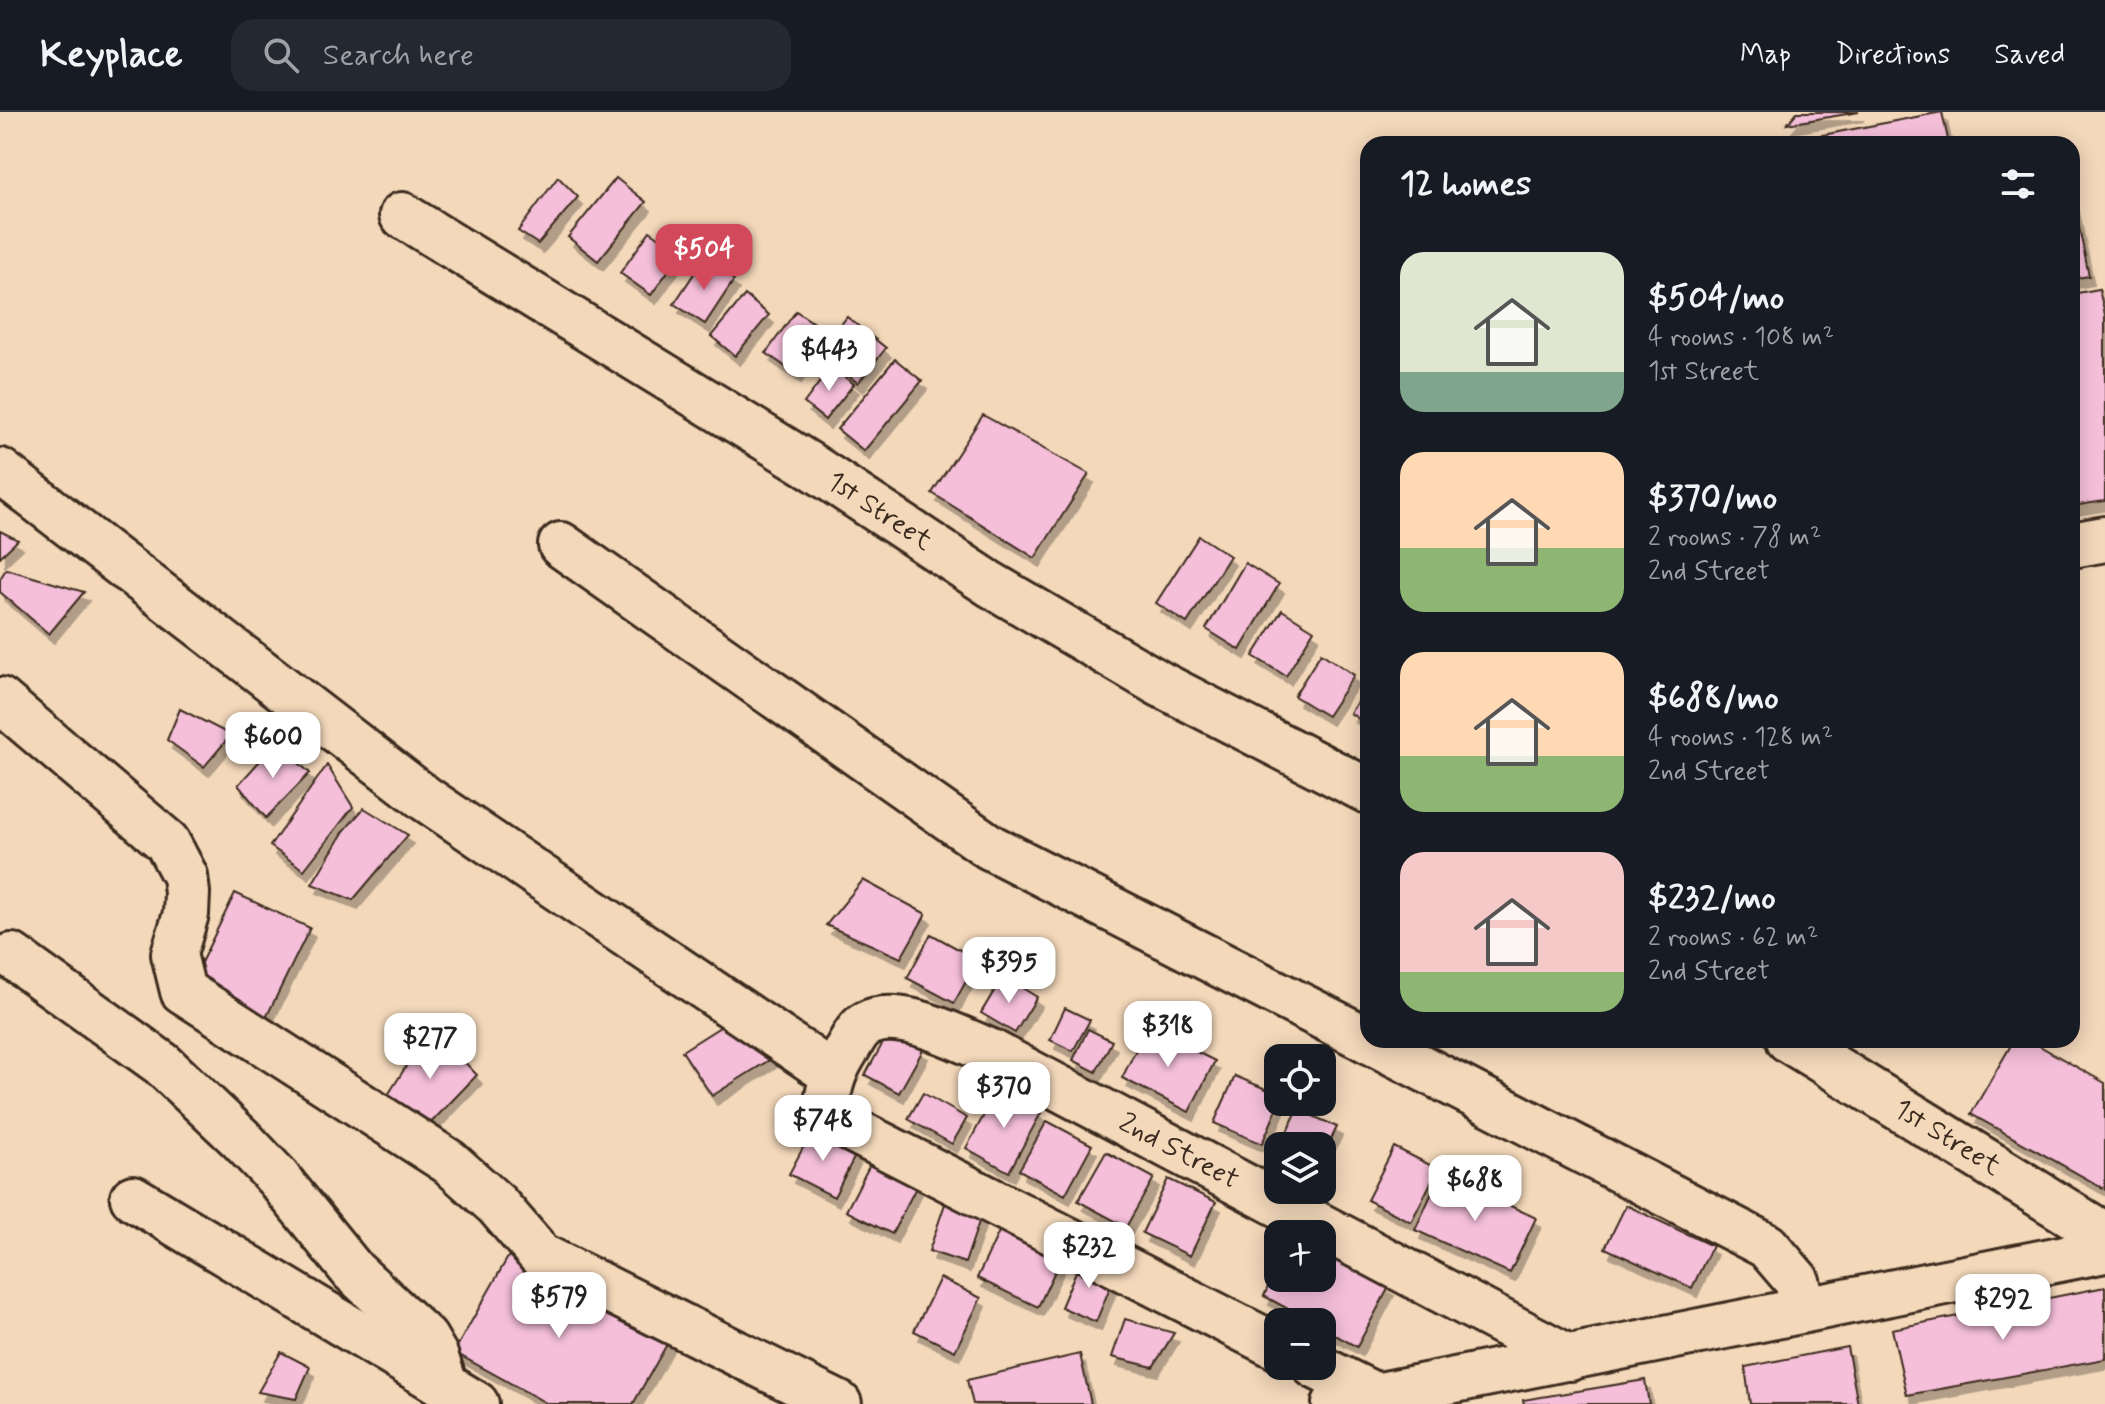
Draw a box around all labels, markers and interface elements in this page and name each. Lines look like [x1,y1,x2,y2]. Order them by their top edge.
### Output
search box [231,19,791,91]
text: Keyplace [40,31,183,80]
icon: search [259,33,303,77]
text: Search here [323,36,474,75]
text: Map [1740,37,1791,74]
text: Directions [1835,37,1950,74]
text: Saved [1994,37,2065,74]
text: 12 homes [1400,162,1531,207]
icon: filters [1996,162,2040,206]
pin: $504 [657,224,751,292]
text: $504 [673,233,735,267]
text: $504/mo [1648,276,1784,321]
icon: home [1464,284,1560,380]
text: 4 rooms · 108 m² [1648,321,1834,355]
pin: $443 [782,325,876,393]
text: $443 [801,334,857,368]
text: 1st Street [1648,355,1759,389]
street label: 1st Street [819,463,940,560]
text: $370/mo [1648,476,1777,521]
icon: home [1464,484,1560,580]
text: 2 rooms · 78 m² [1648,521,1821,555]
text: 2nd Street [1648,555,1770,589]
text: $688/mo [1648,676,1779,721]
icon: home [1464,684,1560,780]
pin: $600 [226,712,320,780]
text: $600 [243,721,303,755]
text: 4 rooms · 128 m² [1648,721,1833,755]
text: 2nd Street [1648,755,1770,789]
text: $232/mo [1648,876,1776,921]
icon: home [1464,884,1560,980]
text: 2 rooms · 62 m² [1648,921,1818,955]
pin: $395 [962,937,1056,1005]
text: $395 [980,946,1038,980]
text: 2nd Street [1648,955,1770,989]
pin: $318 [1121,1001,1215,1069]
text: $318 [1142,1010,1194,1044]
pin: $277 [383,1013,477,1081]
text: $277 [402,1022,458,1056]
map controls [1264,1044,1336,1380]
button: locate [1264,1044,1336,1116]
pin: $370 [957,1062,1051,1130]
text: $370 [976,1071,1032,1105]
street label: 1st Street [1887,1091,2008,1185]
pin: $748 [776,1095,870,1163]
text: $748 [793,1104,853,1138]
street label: 2nd Street [1112,1104,1246,1198]
button: layers [1264,1132,1336,1204]
pin: $688 [1428,1155,1522,1223]
text: $688 [1447,1164,1503,1198]
button: + [1264,1220,1336,1292]
pin: $232 [1042,1222,1136,1290]
text: $232 [1062,1231,1116,1265]
pin: $579 [512,1272,606,1340]
pin: $292 [1956,1274,2050,1342]
text: $579 [530,1281,588,1315]
text: $292 [1973,1283,2033,1317]
button: − [1264,1308,1336,1380]

